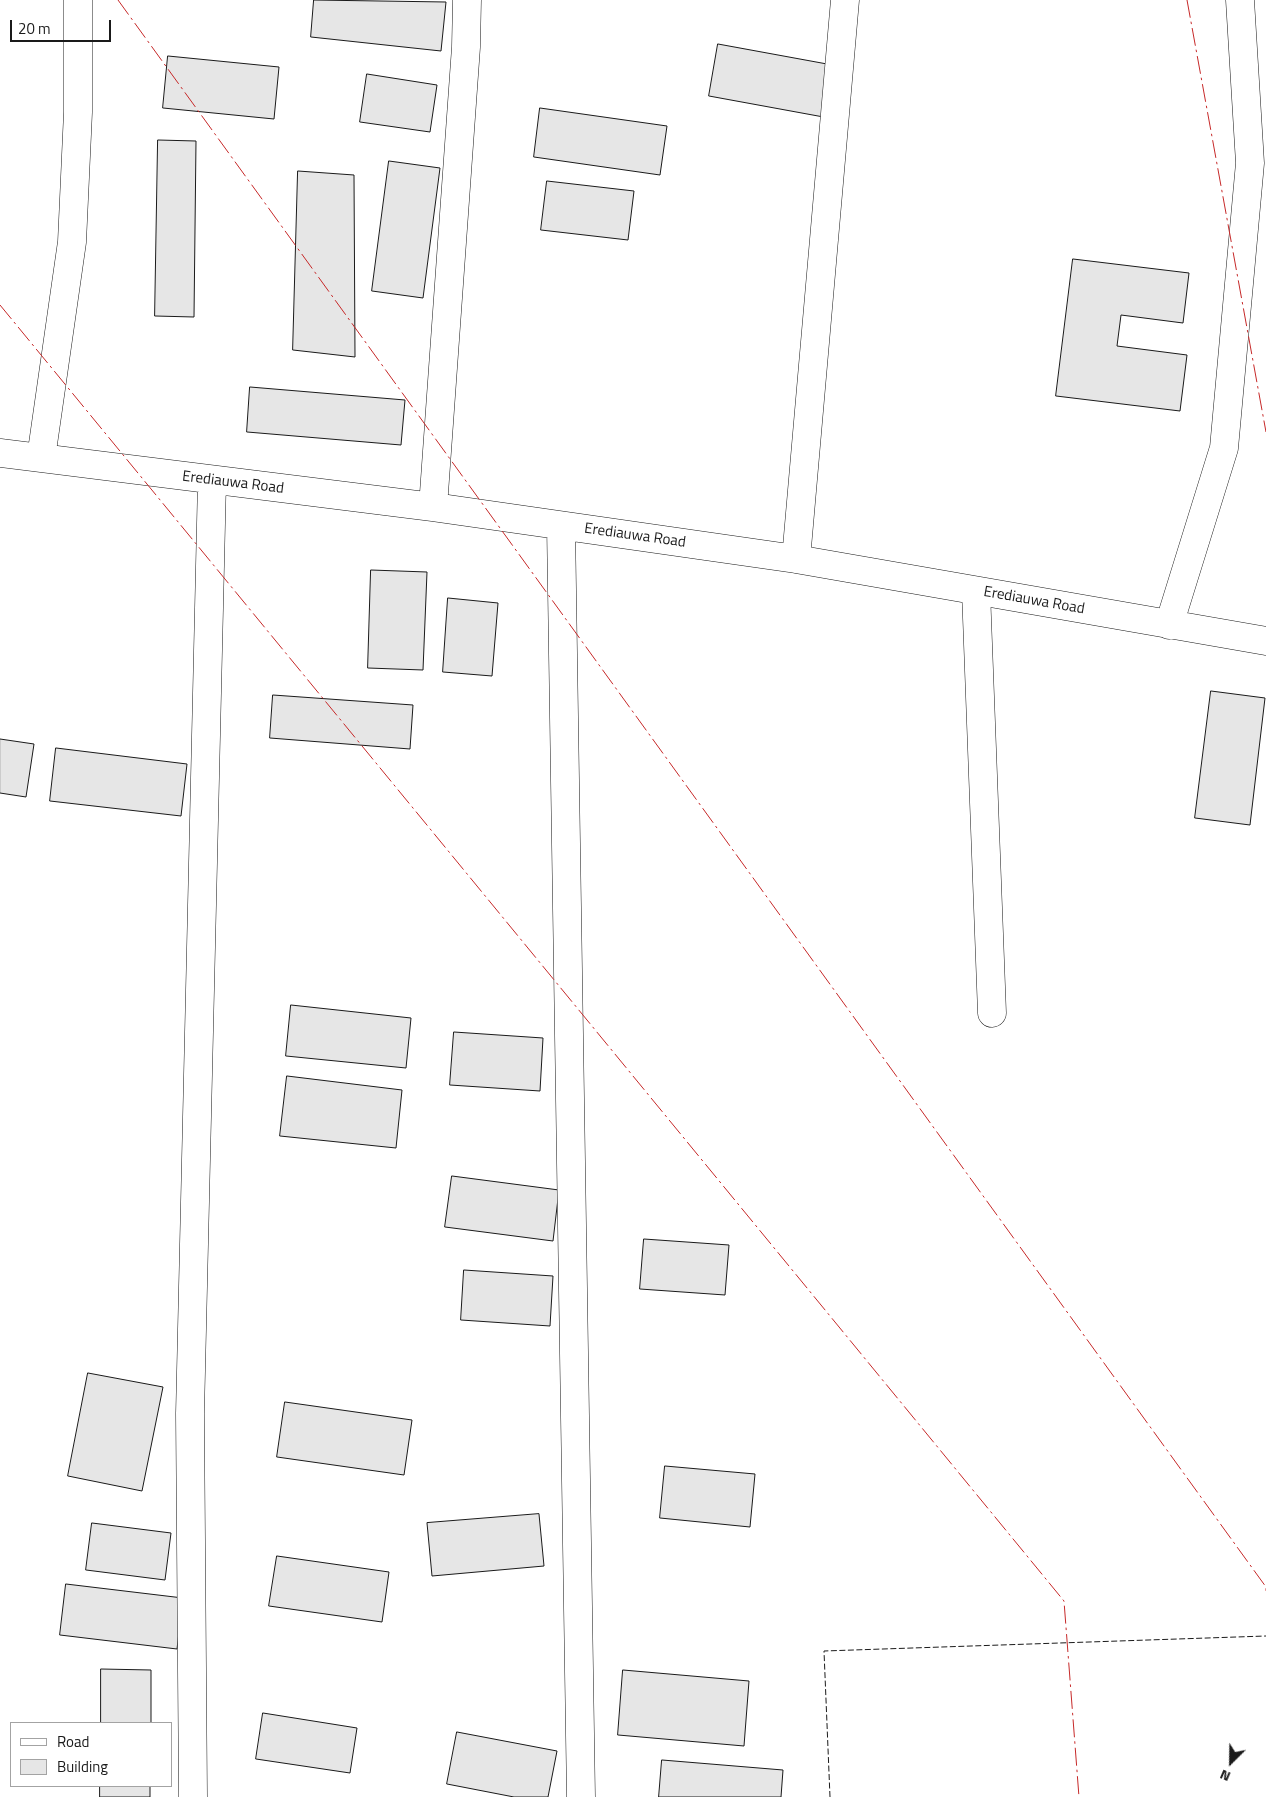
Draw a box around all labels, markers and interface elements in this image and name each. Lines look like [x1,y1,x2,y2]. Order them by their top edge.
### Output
scale bar [12,10,114,42]
text: 20 m [18,17,51,40]
street label: Erediauwa Road [181,468,285,498]
street label: Erediauwa Road [583,520,687,552]
street label: Erediauwa Road [982,583,1086,619]
legend [10,1722,172,1787]
text: Road [57,1730,89,1753]
north arrow [1206,1737,1256,1787]
text: Building [57,1755,108,1778]
text: N [1216,1765,1234,1788]

